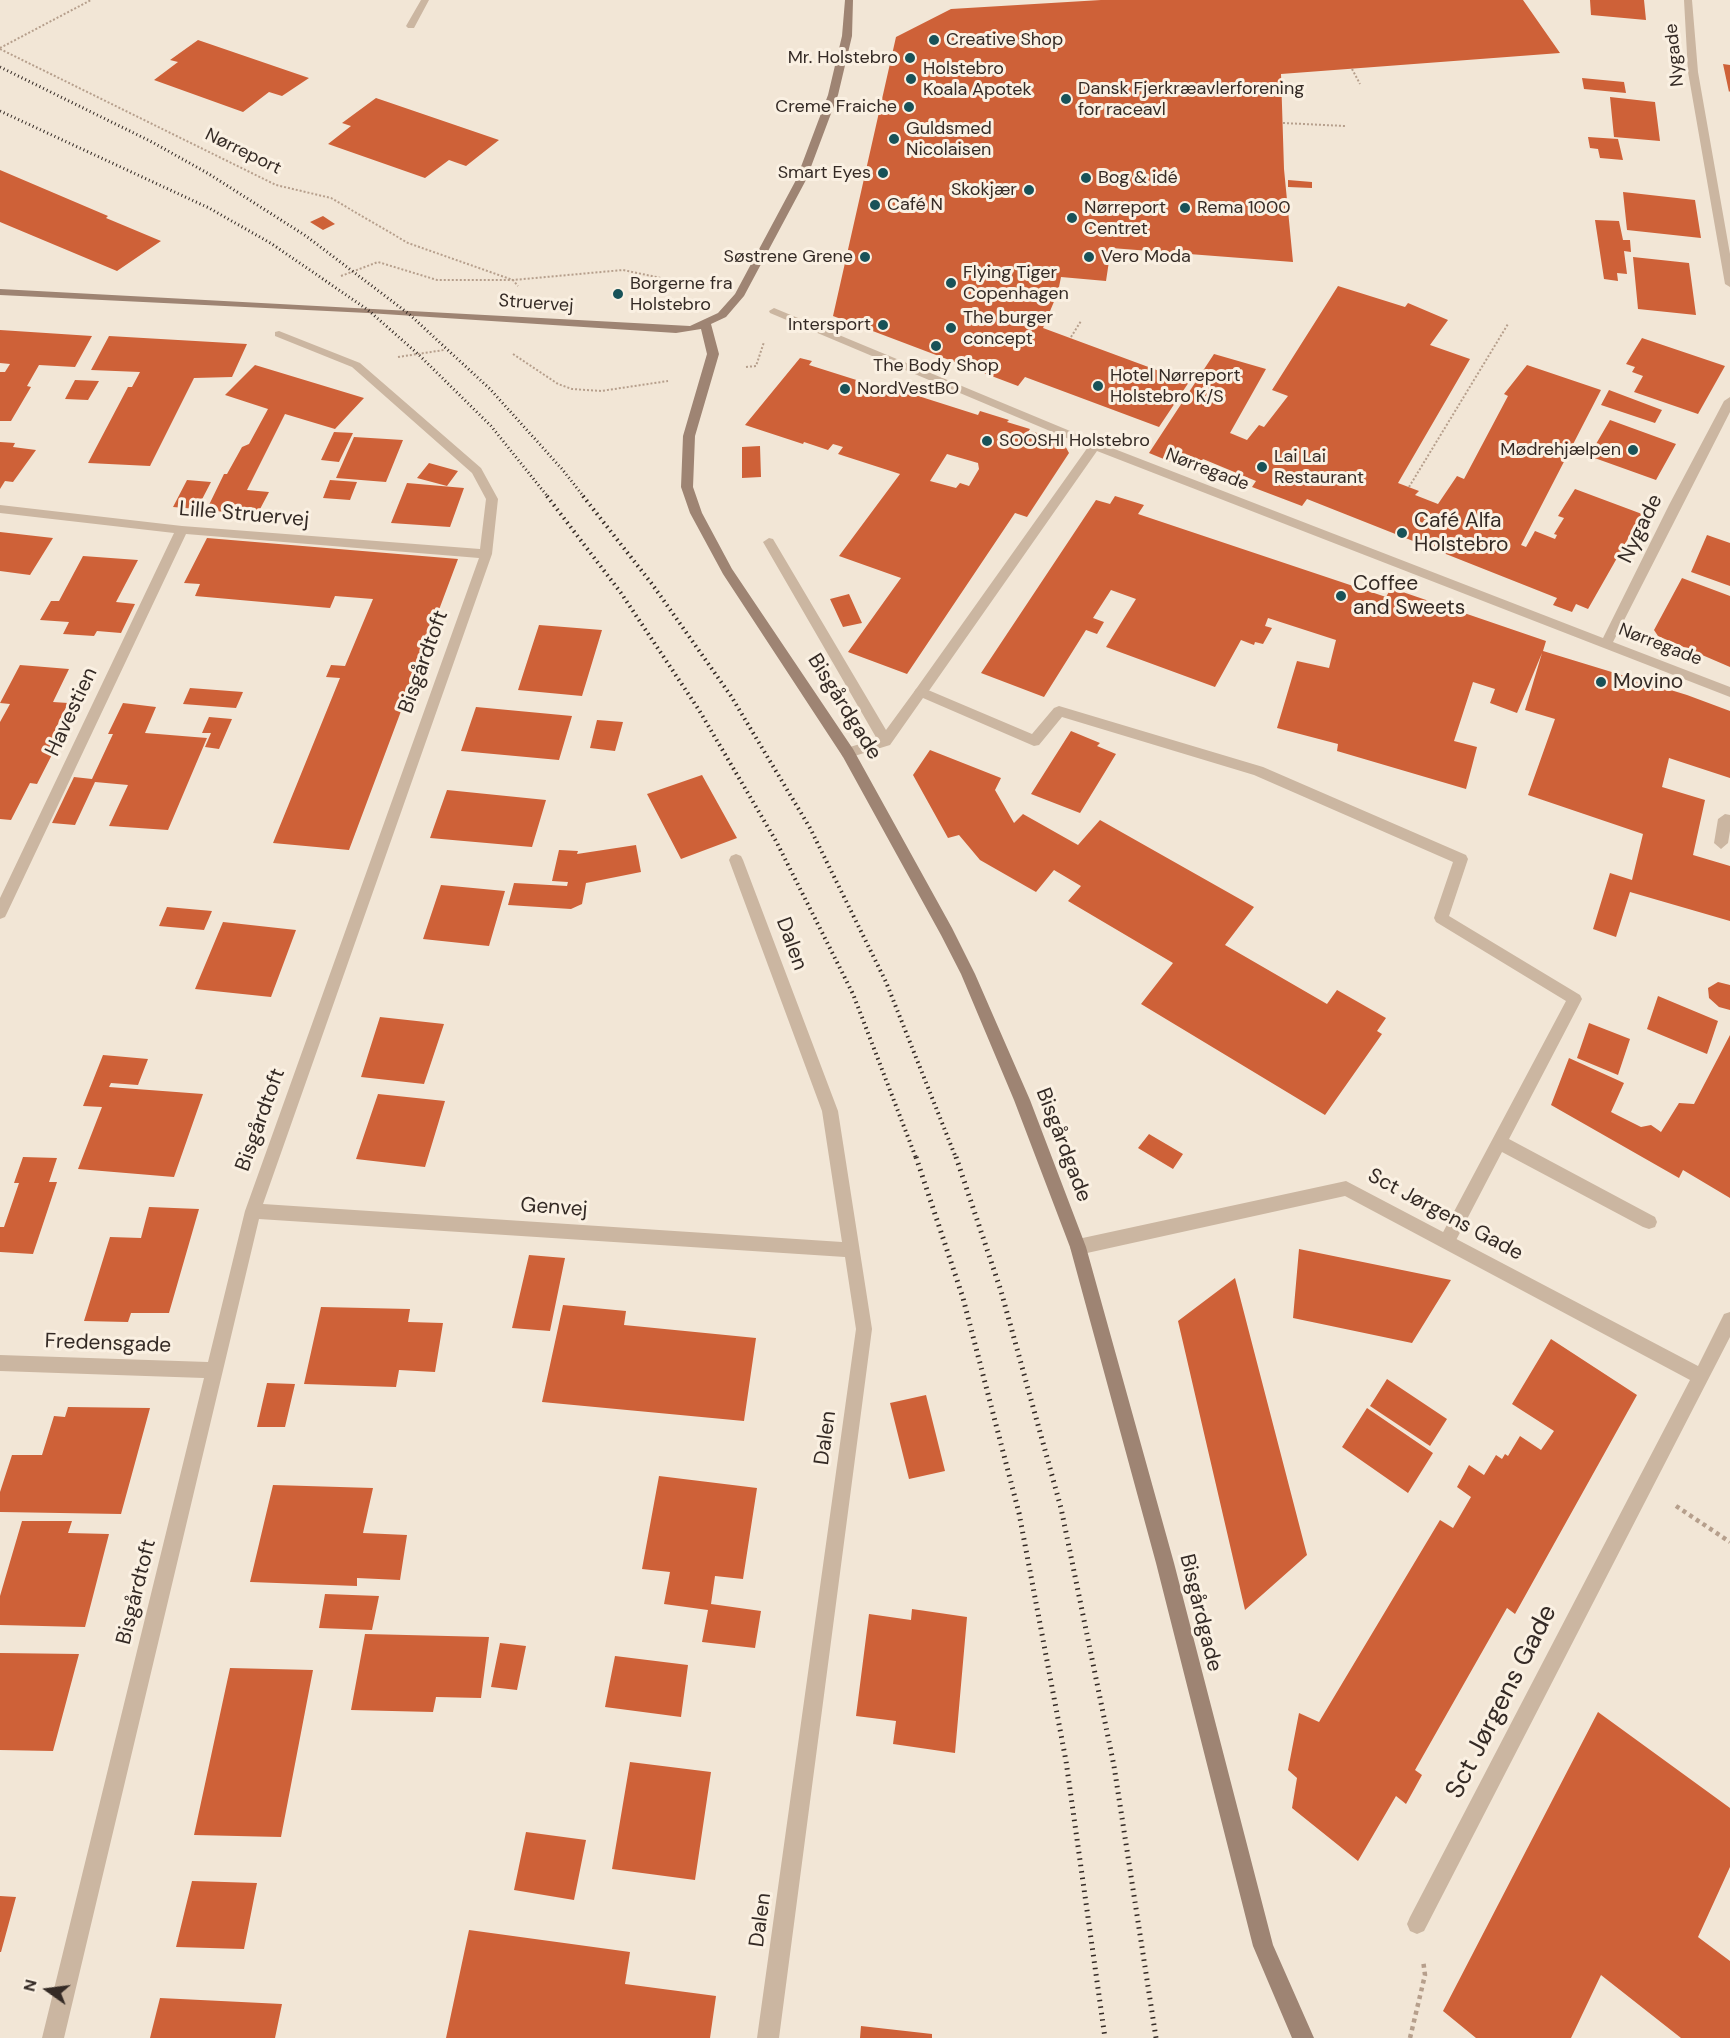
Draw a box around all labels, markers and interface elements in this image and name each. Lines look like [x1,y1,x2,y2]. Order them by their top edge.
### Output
street label: Nygade [1661,22,1689,88]
place label: Creative Shop [946,29,1063,51]
marker: Creative Shop [927,33,941,47]
place label: Mr. Holstebro [788,47,898,69]
marker: Mr. Holstebro [903,51,917,65]
place label: Holstebro Koala Apotek [923,58,1032,100]
marker: Holstebro Koala Apotek [904,72,918,86]
place label: Dansk Fjerkræavlerforening for raceavl [1078,78,1304,121]
marker: Dansk Fjerkræavlerforening for raceavl [1059,92,1073,106]
place label: Creme Fraiche [775,96,897,118]
marker: Creme Fraiche [902,100,916,114]
place label: Guldsmed Nicolaisen [906,118,992,160]
street label: Nørreport [201,124,285,180]
marker: Guldsmed Nicolaisen [887,132,901,146]
place label: Smart Eyes [778,162,871,184]
marker: Smart Eyes [876,166,890,180]
place label: Bog & idé [1098,167,1178,189]
marker: Bog & idé [1079,171,1093,185]
place label: Skokjær [951,179,1017,201]
marker: Skokjær [1022,183,1036,197]
place label: Café N [887,194,943,216]
place label: Nørreport Centret [1084,197,1166,240]
place label: Rema 1000 [1197,197,1291,219]
marker: Café N [868,198,882,212]
marker: Rema 1000 [1178,201,1192,215]
marker: Nørreport Centret [1065,211,1079,225]
place label: Søstrene Grene [723,246,853,268]
place label: Vero Moda [1101,246,1191,268]
marker: Søstrene Grene [858,250,872,264]
marker: Vero Moda [1082,250,1096,264]
place label: Flying Tiger Copenhagen [963,262,1069,304]
place label: Borgerne fra Holstebro [630,273,732,316]
marker: Flying Tiger Copenhagen [944,276,958,290]
marker: Borgerne fra Holstebro [611,287,625,301]
street label: Struervej [498,291,574,317]
place label: The burger concept [963,307,1053,350]
place label: Intersport [788,314,871,336]
marker: Intersport [876,318,890,332]
marker: The burger concept [944,321,958,335]
marker: The Body Shop [929,339,943,353]
place label: The Body Shop [873,355,999,377]
place label: Hotel Nørreport Holstebro K/S [1110,365,1240,407]
place label: NordVestBO [857,378,959,400]
marker: Hotel Nørreport Holstebro K/S [1091,379,1105,393]
marker: NordVestBO [838,382,852,396]
place label: SOOSHI Holstebro [999,430,1150,452]
marker: SOOSHI Holstebro [980,434,994,448]
place label: Mødrehjælpen [1500,439,1621,461]
marker: Mødrehjælpen [1626,443,1640,457]
street label: Nørregade [1162,444,1252,496]
place label: Lai Lai Restaurant [1274,446,1364,488]
marker: Lai Lai Restaurant [1255,460,1269,474]
street label: Nygade [1614,490,1668,568]
street label: Lille Struervej [178,497,310,533]
place label: Café Alfa Holstebro [1414,508,1508,558]
marker: Café Alfa Holstebro [1395,526,1409,540]
place label: Coffee and Sweets [1353,571,1465,621]
marker: Coffee and Sweets [1334,589,1348,603]
street label: Bisgårdtoft [394,607,454,717]
street label: Nørregade [1615,619,1705,671]
street label: Bisgårdgade [801,649,887,765]
street label: Havestien [40,664,104,760]
place label: Movino [1613,669,1683,695]
marker: Movino [1594,675,1608,689]
street label: Dalen [770,914,812,974]
street label: Bisgårdtoft [231,1065,291,1175]
street label: Bisgårdgade [1030,1084,1096,1206]
street label: Sct Jørgens Gade [1363,1163,1527,1267]
street label: Genvej [520,1193,588,1223]
street label: Fredensgade [44,1329,172,1359]
street label: Dalen [810,1409,842,1467]
street label: Bisgårdtoft [112,1537,162,1647]
street label: Bisgårdgade [1173,1552,1227,1674]
street label: Sct Jørgens Gade [1440,1600,1564,1804]
street label: Dalen [745,1891,777,1949]
north arrow [18,1960,78,2020]
text: N [18,1977,42,1994]

